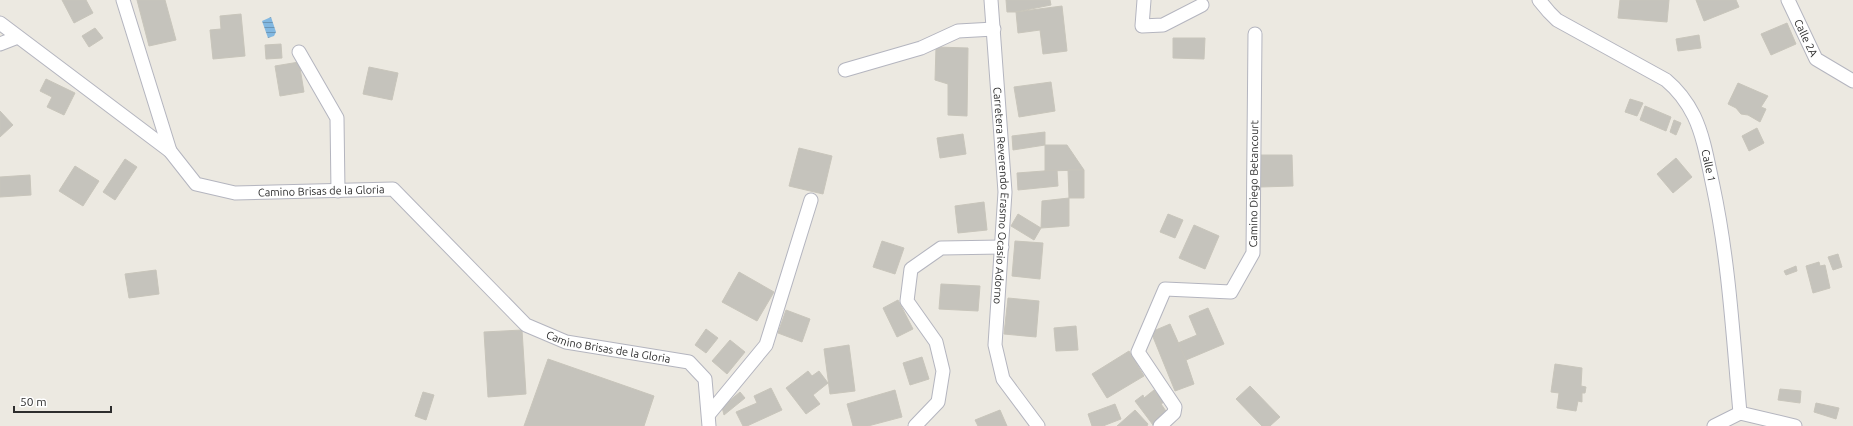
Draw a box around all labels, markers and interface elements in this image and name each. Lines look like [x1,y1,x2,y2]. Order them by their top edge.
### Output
street label: Calle 2A [1792,17,1820,59]
street label: Carretera Reverendo Erasmo Ocasio Adorno [991,86,1011,305]
street label: Camino Diego Betancourt [1247,119,1260,248]
street label: Calle 1 [1699,148,1718,183]
street label: Camino Brisas de la Gloria [258,183,385,198]
street label: Camino Brisas de la Gloria [544,328,671,365]
scale bar [14,388,111,414]
text: 50 m [20,395,47,408]

